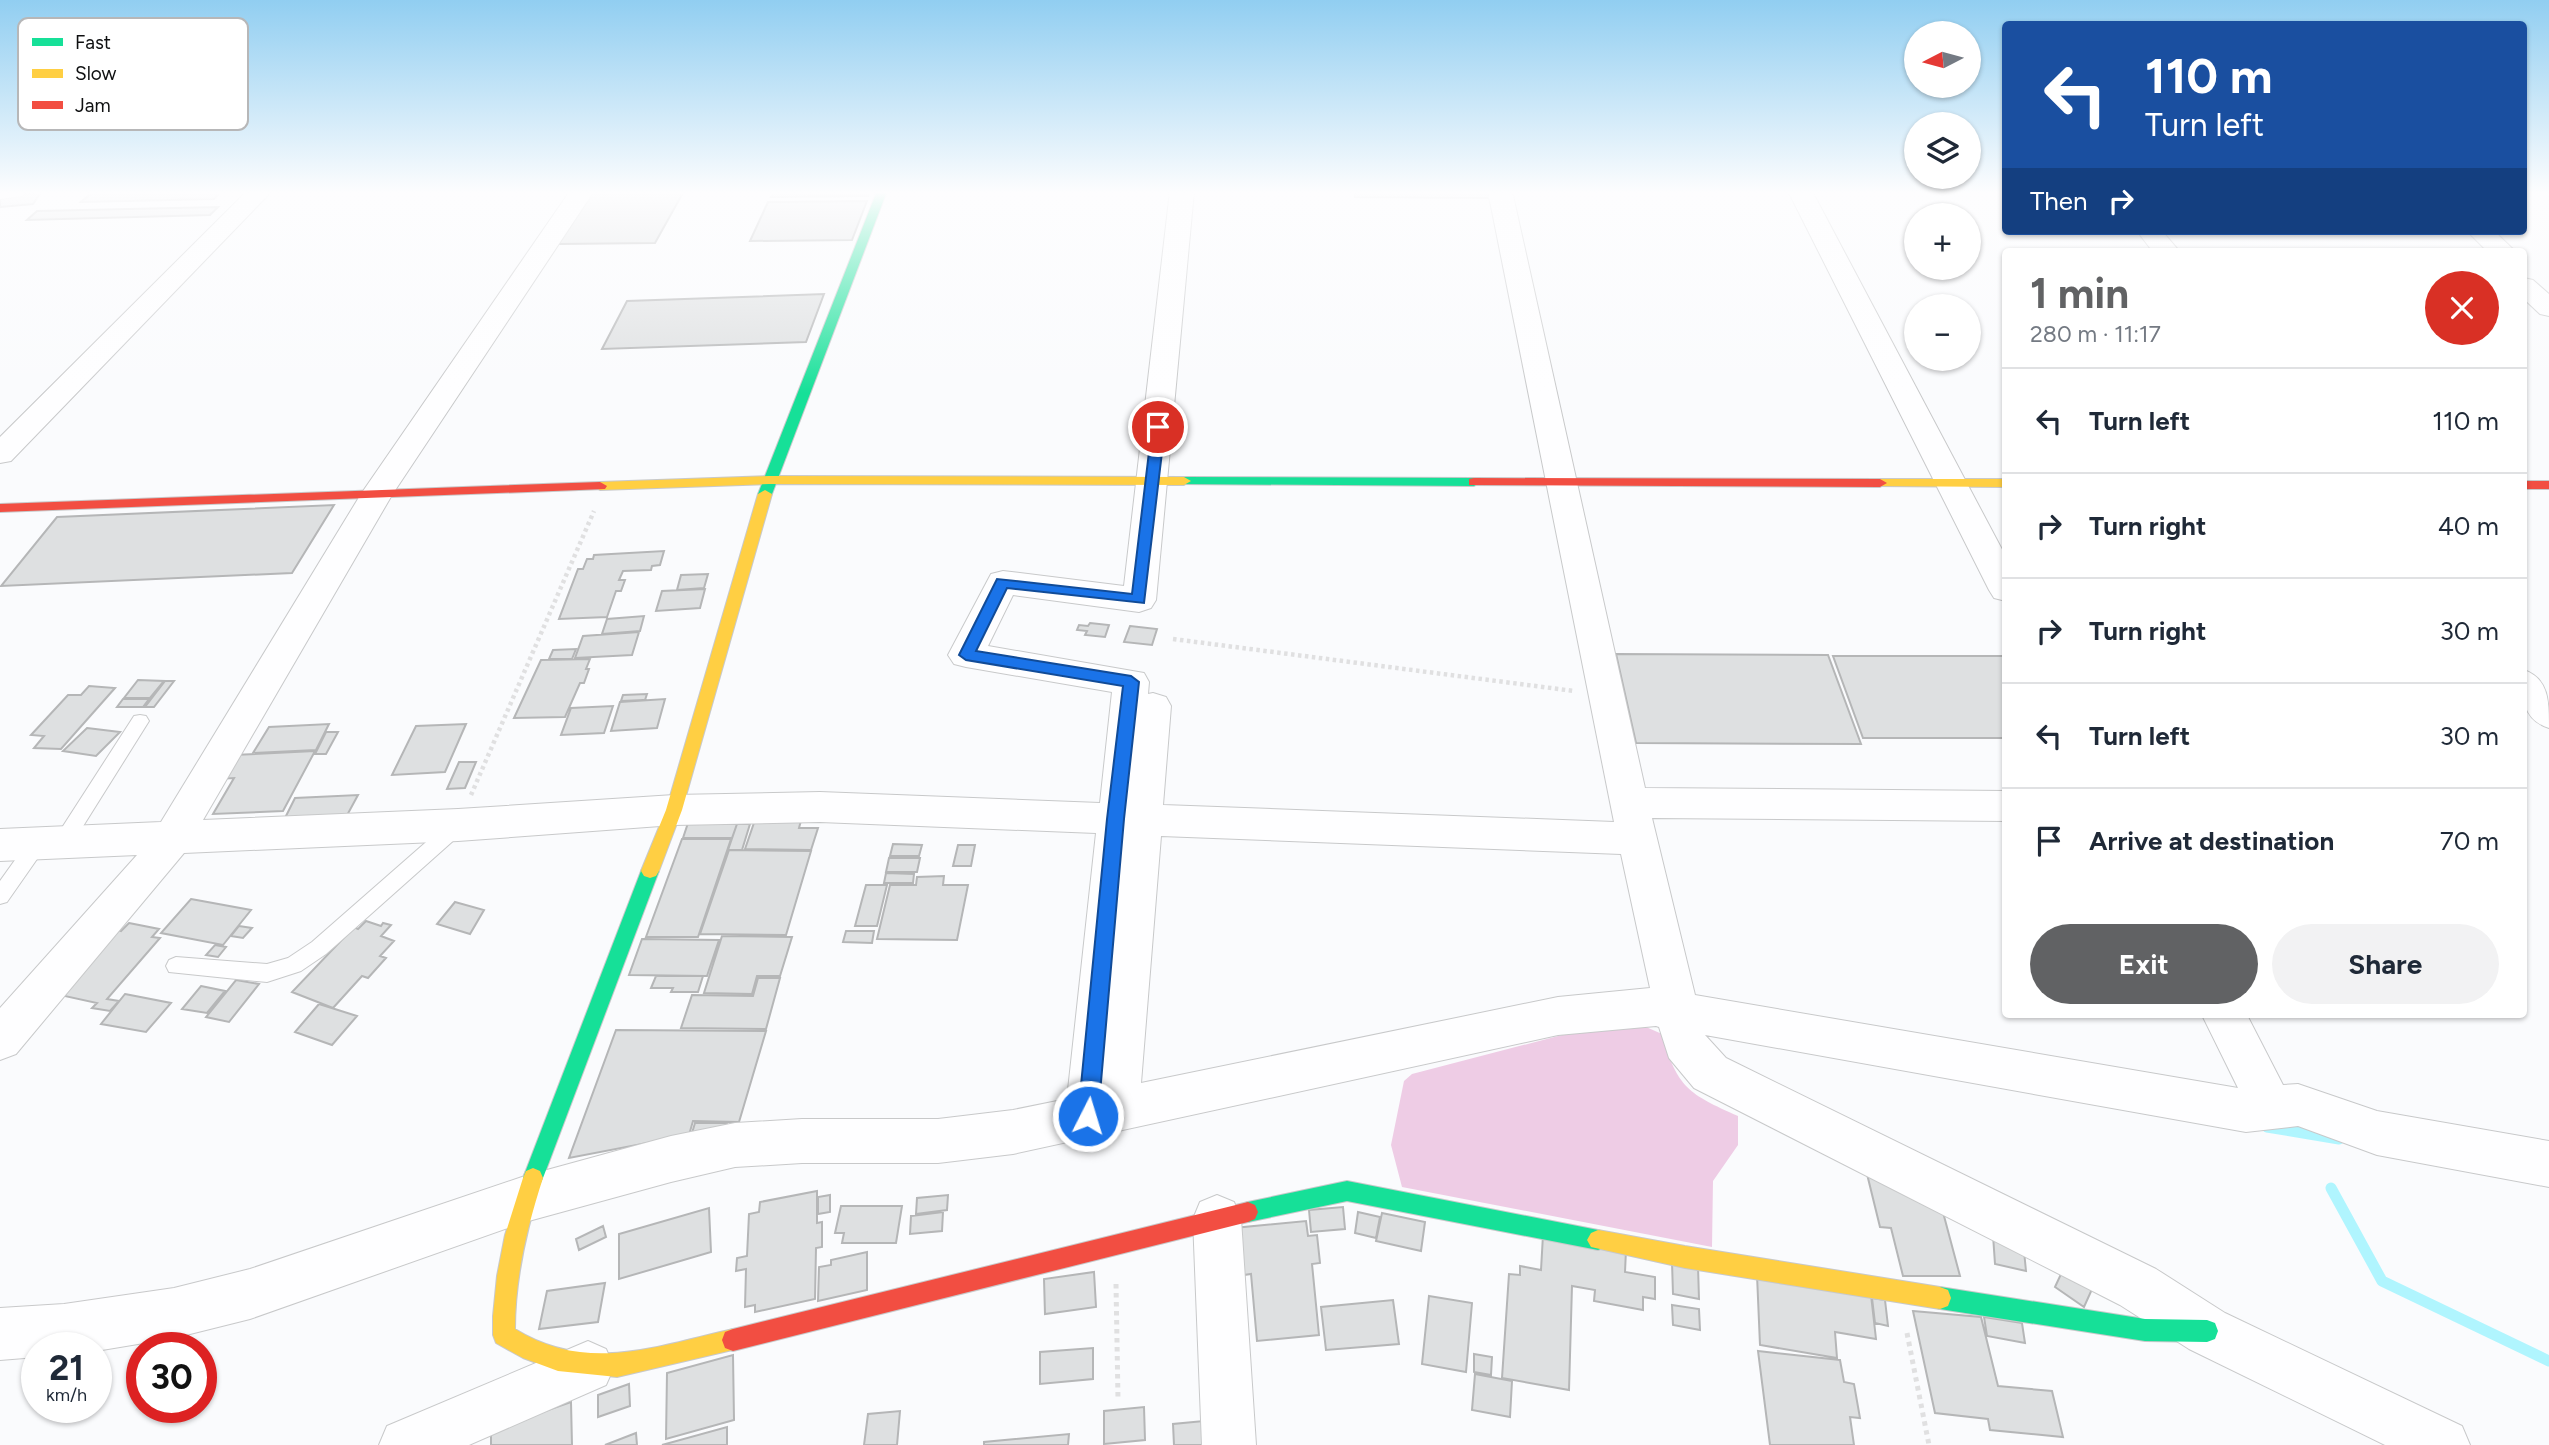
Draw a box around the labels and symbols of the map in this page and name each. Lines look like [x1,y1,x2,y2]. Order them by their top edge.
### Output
legend [18,18,248,130]
north arrow [1904,21,1981,98]
text: Fast [75,31,111,54]
text: Slow [75,62,117,85]
text: Jam [75,94,111,117]
pin [1128,397,1188,457]
position arrow [1051,1079,1125,1153]
speed limit sign: 30 [126,1332,217,1423]

